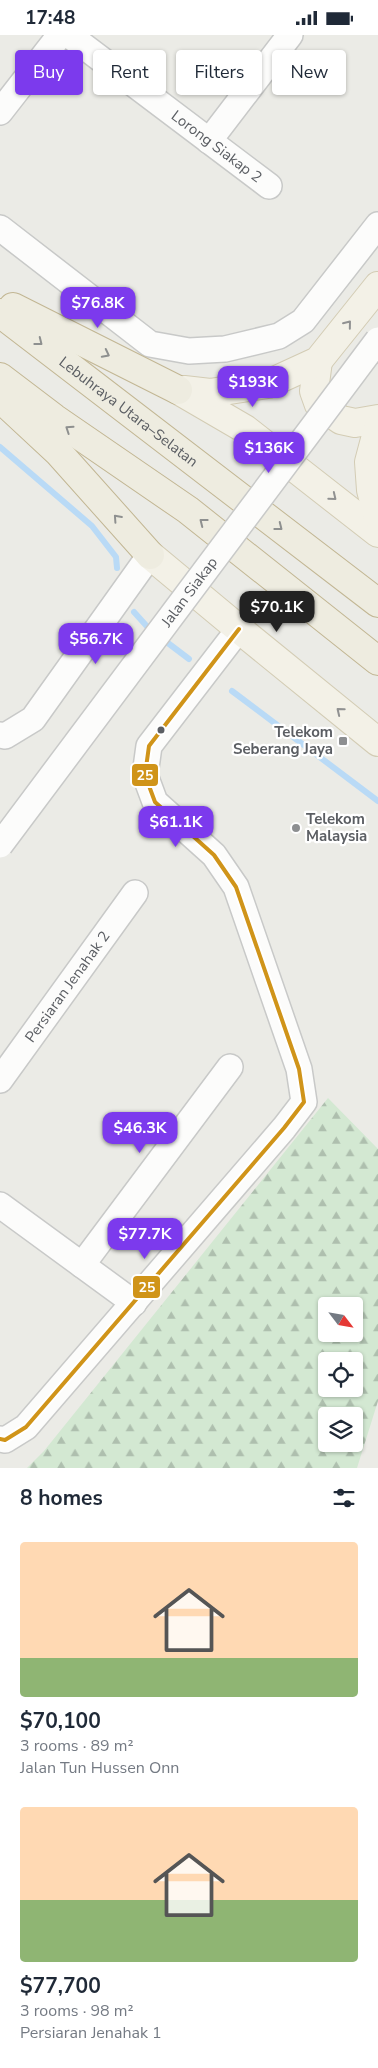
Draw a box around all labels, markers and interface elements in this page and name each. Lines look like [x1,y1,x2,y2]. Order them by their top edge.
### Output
text: 17:48 [25,5,75,31]
chip: Buy [15,50,83,95]
chip: Rent [93,50,166,95]
chip: Filters [176,50,262,95]
chip: New [272,50,346,95]
street label: Lorong Siakap 2 [167,106,266,187]
pin: $76.8K [57,287,139,329]
text: $76.8K [72,292,125,314]
one-way arrow [342,321,350,330]
one-way arrow [33,337,42,345]
one-way arrow [101,348,110,358]
street label: Lebuhraya Utara–Selatan [55,352,202,471]
pin: $193K [218,365,288,408]
text: $193K [228,371,278,393]
one-way arrow [66,426,75,435]
pin: $136K [234,431,304,474]
text: $136K [244,437,294,459]
one-way arrow [327,491,336,499]
one-way arrow [114,515,123,524]
one-way arrow [199,518,208,527]
one-way arrow [273,521,282,530]
street label: Jalan Siakap [156,553,222,632]
pin: $70.1K [236,591,318,633]
text: $70.1K [251,596,304,618]
pin: $56.7K [55,623,137,665]
text: $56.7K [70,628,123,650]
one-way arrow [337,709,346,717]
place label: Telekom Seberang Jaya [233,722,333,759]
unlabelled marker [156,725,166,735]
marker: Telekom Seberang Jaya [337,735,349,747]
line badge: 25 [131,763,159,787]
text: 25 [137,766,153,785]
pin: $61.1K [135,805,217,848]
place label: Telekom Malaysia [306,809,367,846]
text: $61.1K [150,811,203,833]
marker: Telekom Malaysia [290,822,302,834]
street label: Persiaran Jenahak 2 [20,927,114,1047]
pin: $46.3K [99,1111,181,1154]
text: $46.3K [114,1117,167,1139]
pin: $77.7K [104,1217,186,1260]
text: $77.7K [119,1223,172,1245]
line badge: 25 [132,1275,161,1299]
text: 25 [139,1278,155,1297]
north arrow [318,1297,362,1343]
map controls [318,1297,363,1452]
button: locate [318,1352,363,1397]
button: layers [318,1407,363,1452]
text: 8 homes [20,1484,103,1512]
icon: filters [330,1484,358,1512]
icon: home [144,1575,234,1665]
text: $70,100 [20,1707,101,1735]
text: 3 rooms · 89 m² [20,1735,133,1757]
text: Jalan Tun Hussen Onn [20,1757,179,1779]
icon: home [144,1840,234,1930]
text: $77,700 [20,1972,101,2000]
text: 3 rooms · 98 m² [20,2000,133,2022]
text: Persiaran Jenahak 1 [20,2022,162,2044]

